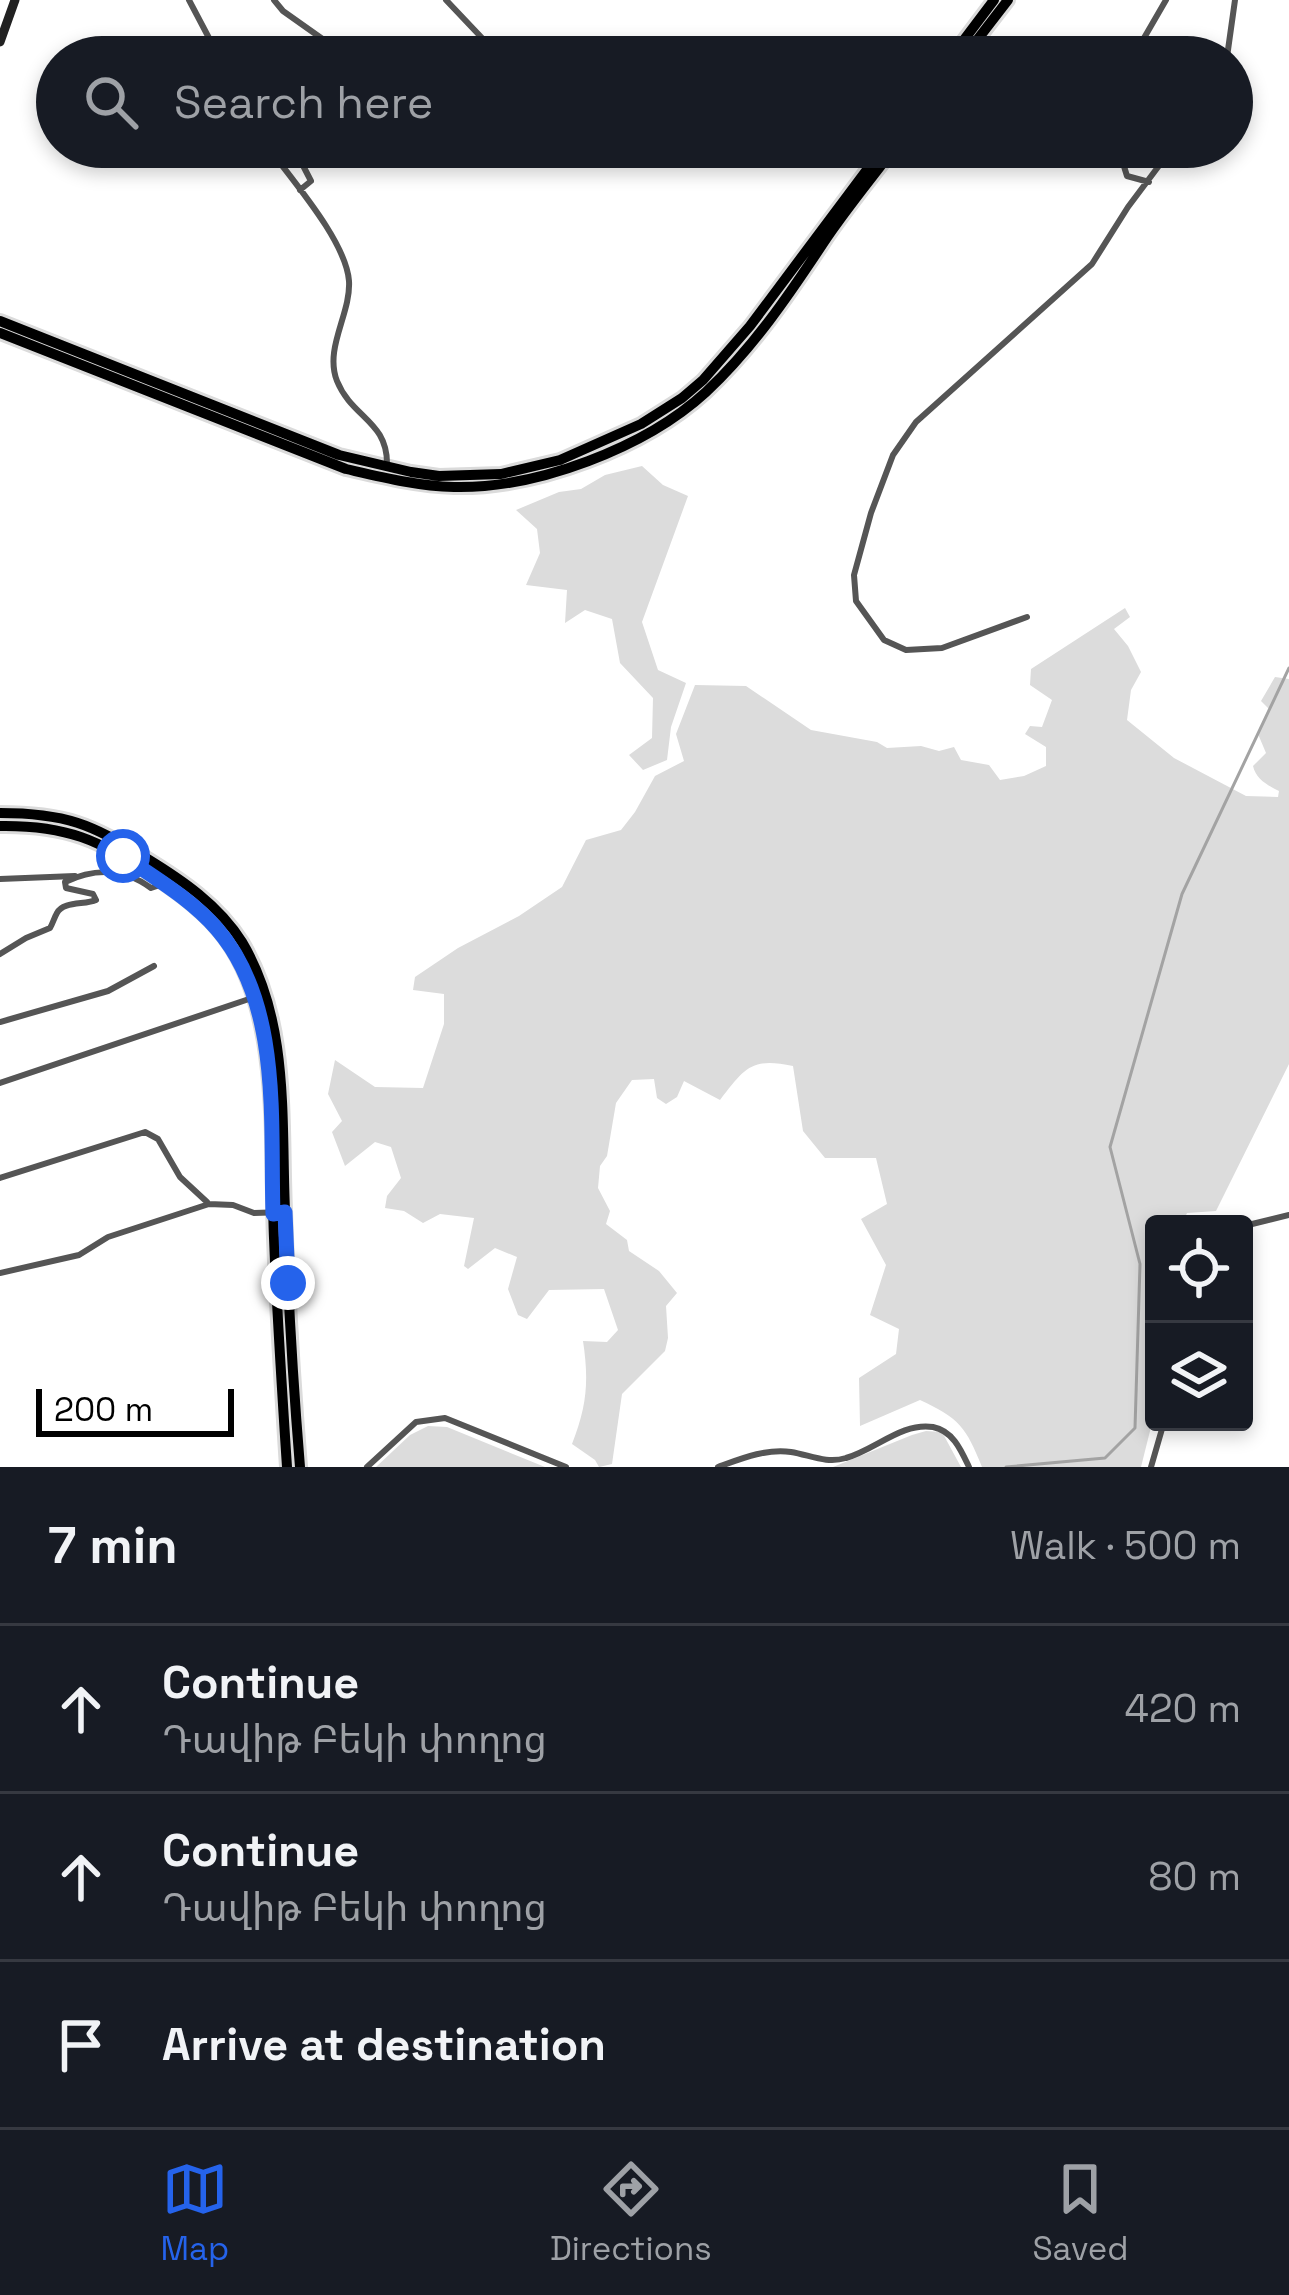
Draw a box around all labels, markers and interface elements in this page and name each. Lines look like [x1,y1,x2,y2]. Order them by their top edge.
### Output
search box [36,36,1253,168]
icon: search [78,69,144,135]
text: Search here [174,74,433,131]
route start [96,829,150,883]
map controls [1145,1215,1253,1431]
button: locate [1145,1215,1253,1323]
route end [261,1256,315,1310]
button: layers [1145,1323,1253,1431]
scale bar [36,1383,234,1436]
text: 200 m [54,1389,153,1431]
text: 7 min [48,1513,178,1578]
text: Walk · 500 m [1010,1521,1241,1570]
text: Continue [162,1654,359,1711]
icon: ahead [48,1676,114,1742]
text: 420 m [1125,1684,1241,1733]
text: Դավիթ Բեկի փողոց [162,1715,547,1764]
text: Continue [162,1822,359,1879]
icon: ahead [48,1844,114,1910]
text: 80 m [1148,1852,1241,1901]
text: Դավիթ Բեկի փողոց [162,1883,547,1932]
icon: arrive [48,2012,114,2078]
text: Arrive at destination [162,2016,606,2073]
tab: Map [160,2156,229,2270]
tab: Directions [550,2156,712,2270]
tab: Saved [1032,2156,1129,2270]

